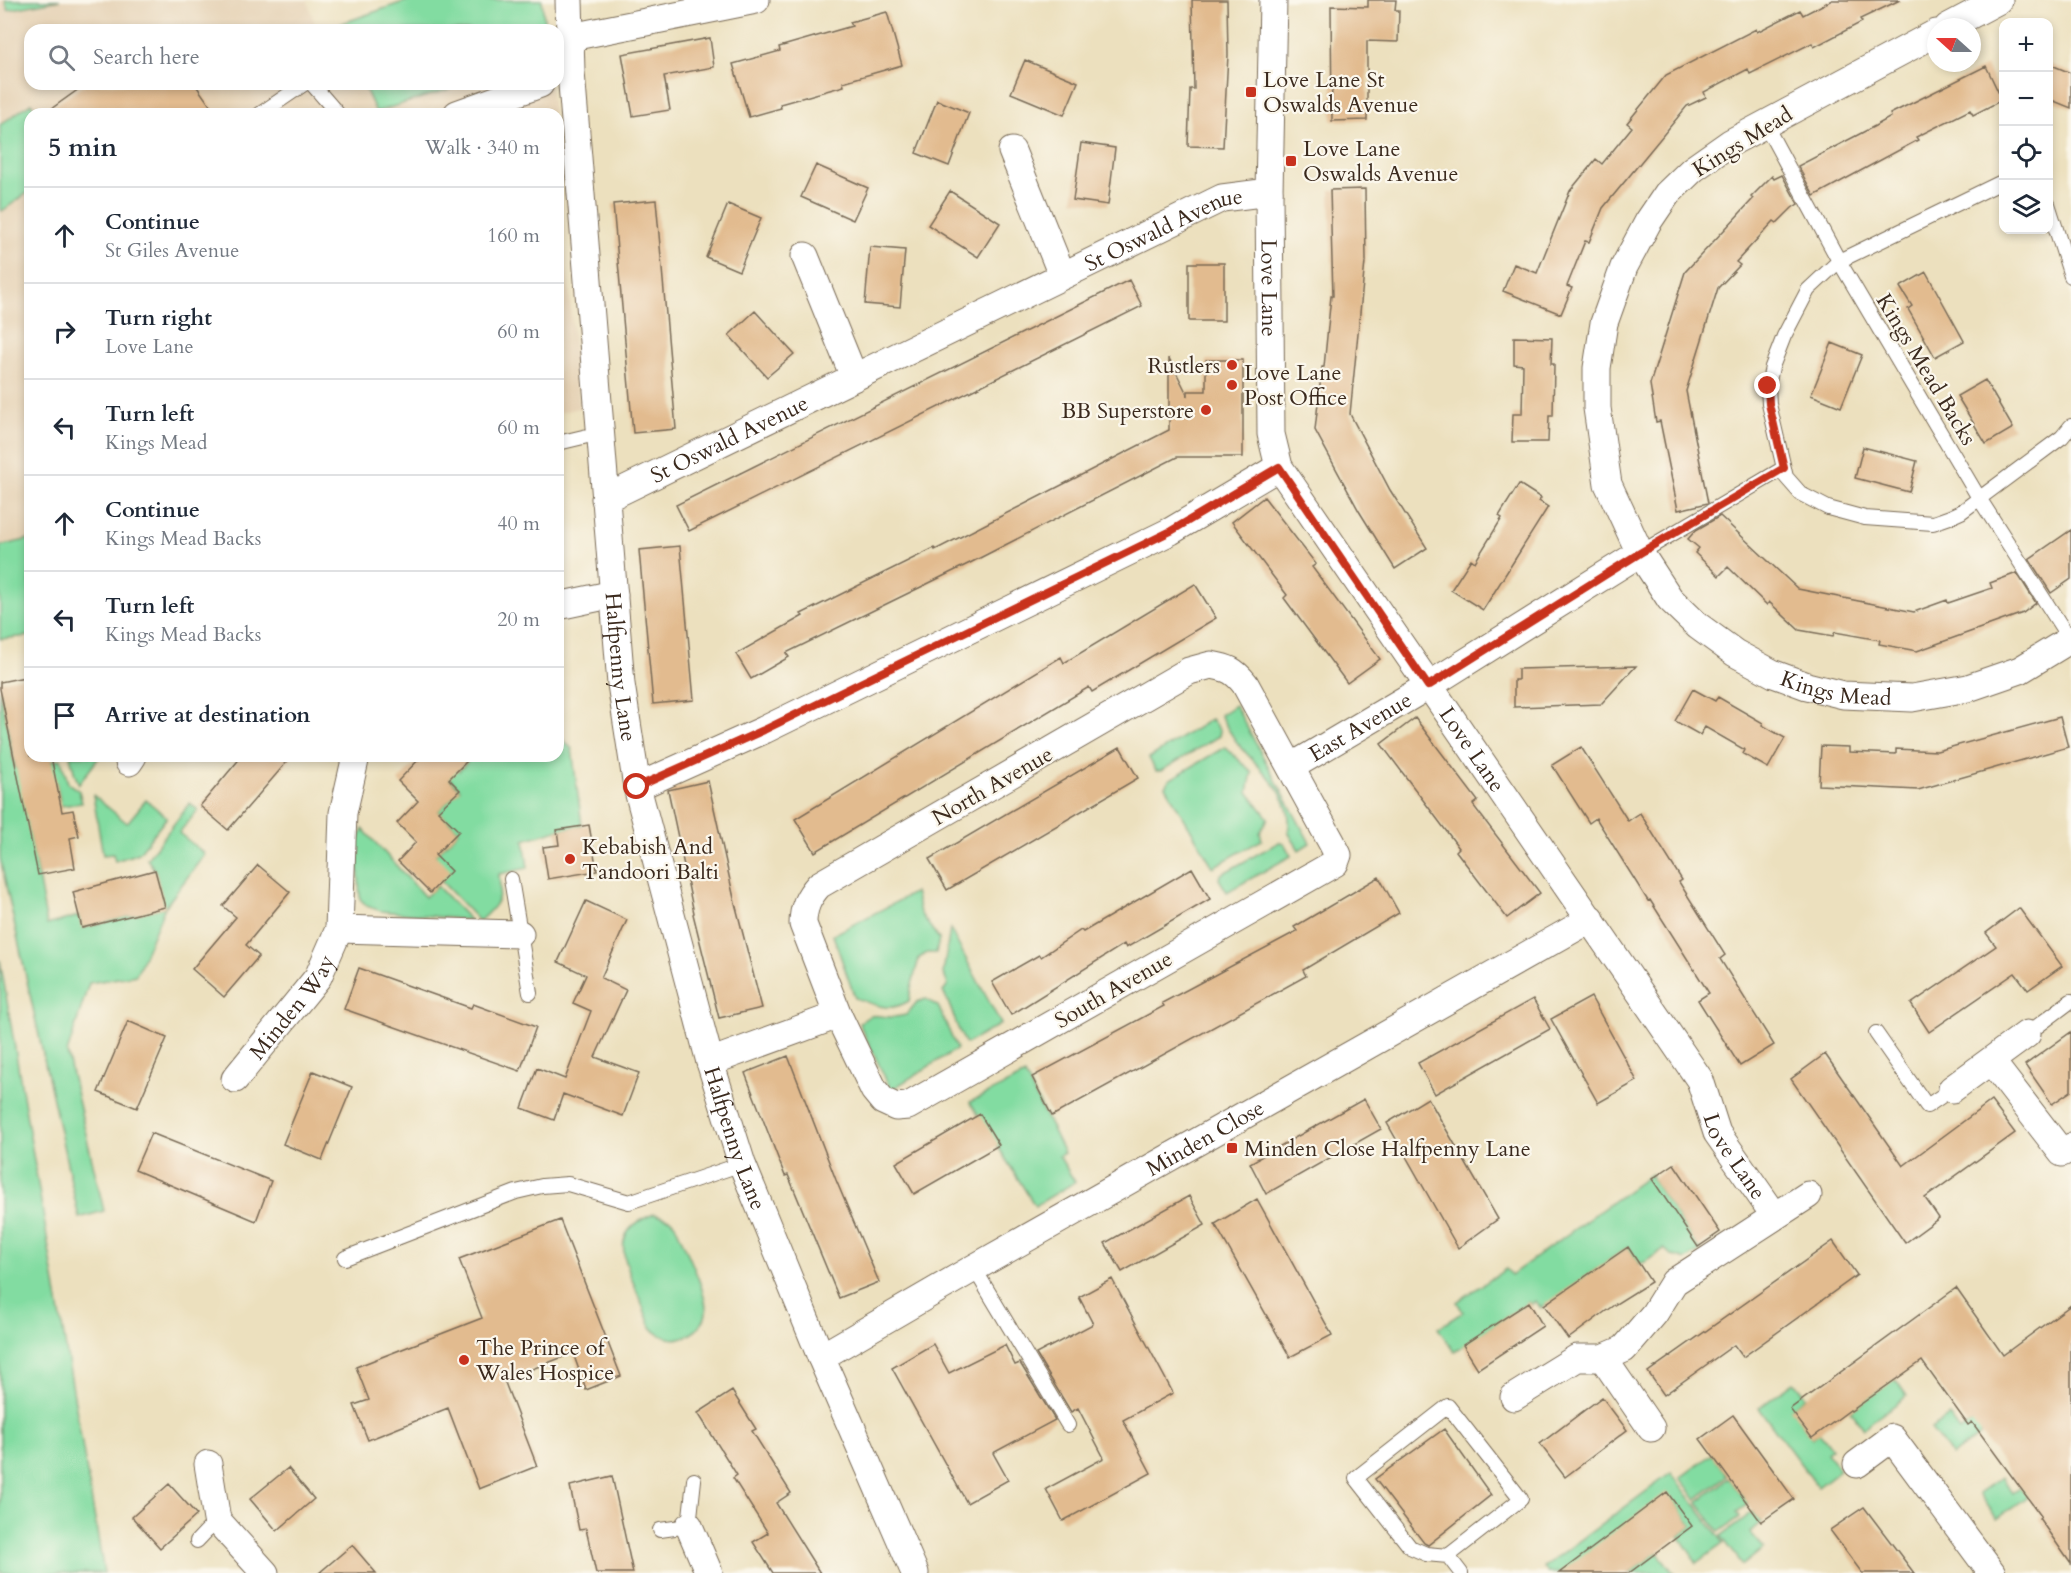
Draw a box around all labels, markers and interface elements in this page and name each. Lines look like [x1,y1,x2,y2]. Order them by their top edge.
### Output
north arrow [1927,18,1981,72]
map controls [1999,18,2053,234]
button: + [1999,18,2053,72]
search box [24,24,564,90]
icon: search [45,41,78,74]
text: Search here [93,42,200,72]
place label: Love Lane St Oswalds Avenue [1263,65,1418,120]
button: − [1999,72,2053,126]
marker: Love Lane St Oswalds Avenue [1244,85,1258,99]
street label: Kings Mead [1687,99,1798,184]
button: locate [1999,126,2053,180]
text: 5 min [48,130,117,165]
text: Walk · 340 m [425,134,540,161]
place label: Love Lane Oswalds Avenue [1303,134,1458,189]
marker: Love Lane Oswalds Avenue [1284,154,1298,168]
button: layers [1999,180,2053,234]
street label: St Oswald Avenue [1080,182,1244,279]
text: Continue [105,207,200,237]
icon: ahead [48,219,81,252]
text: 160 m [487,222,540,249]
text: St Giles Avenue [105,237,239,264]
street label: Love Lane [1253,239,1284,337]
street label: Kings Mead Backs [1869,288,1983,451]
text: Turn right [105,303,212,333]
icon: right [48,315,81,348]
text: 60 m [497,318,540,345]
text: Love Lane [105,333,194,360]
place label: Rustlers [1147,351,1220,381]
marker: Rustlers [1225,358,1239,372]
place label: Love Lane Post Office [1244,358,1347,413]
route end [1754,372,1780,398]
marker: Love Lane Post Office [1225,378,1239,392]
street label: St Oswald Avenue [646,388,813,491]
place label: BB Superstore [1061,396,1194,426]
text: Turn left [105,399,194,429]
marker: BB Superstore [1199,403,1213,417]
icon: left [48,411,81,444]
text: 60 m [497,414,540,441]
text: Kings Mead [105,429,207,456]
text: Continue [105,495,200,525]
icon: ahead [48,507,81,540]
text: 40 m [497,510,540,537]
text: Kings Mead Backs [105,525,261,552]
text: Turn left [105,591,194,621]
street label: Halfpenny Lane [598,591,644,744]
icon: left [48,603,81,636]
text: 20 m [497,606,540,633]
text: Kings Mead Backs [105,621,261,648]
street label: Kings Mead [1776,664,1893,713]
street label: East Avenue [1303,685,1417,769]
icon: arrive [48,699,81,732]
text: Arrive at destination [105,700,310,730]
street label: Love Lane [1432,701,1512,798]
street label: North Avenue [927,739,1058,833]
route start [623,773,649,799]
place label: Kebabish And Tandoori Balti [582,832,719,887]
marker: Kebabish And Tandoori Balti [563,852,577,866]
street label: South Avenue [1049,944,1178,1036]
street label: Minden Way [243,950,342,1066]
street label: Halfpenny Lane [696,1063,773,1215]
street label: Minden Close [1141,1093,1270,1184]
street label: Love Lane [1696,1110,1773,1206]
place label: Minden Close Halfpenny Lane [1244,1134,1531,1164]
marker: Minden Close Halfpenny Lane [1225,1141,1239,1155]
place label: The Prince of Wales Hospice [475,1333,614,1388]
marker: The Prince of Wales Hospice [457,1353,471,1367]

